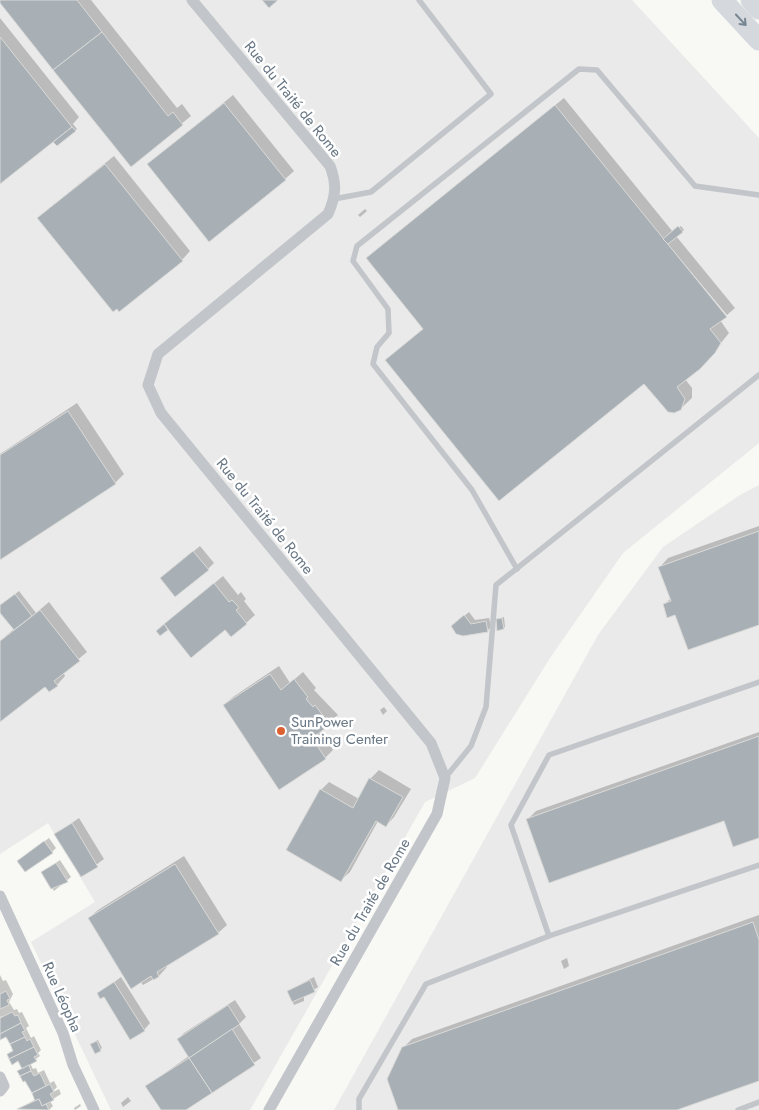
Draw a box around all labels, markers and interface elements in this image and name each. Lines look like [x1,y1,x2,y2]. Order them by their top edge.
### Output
one-way arrow [734,13,746,26]
street label: Rue du Traité de Rome [239,36,347,162]
street label: Rue du Traité de Rome [211,453,319,579]
place label: SunPower Training Center [291,711,389,750]
marker: SunPower Training Center [275,725,287,737]
street label: Rue du Traité de Rome [324,834,416,970]
street label: Rue Léopha [37,958,87,1036]

